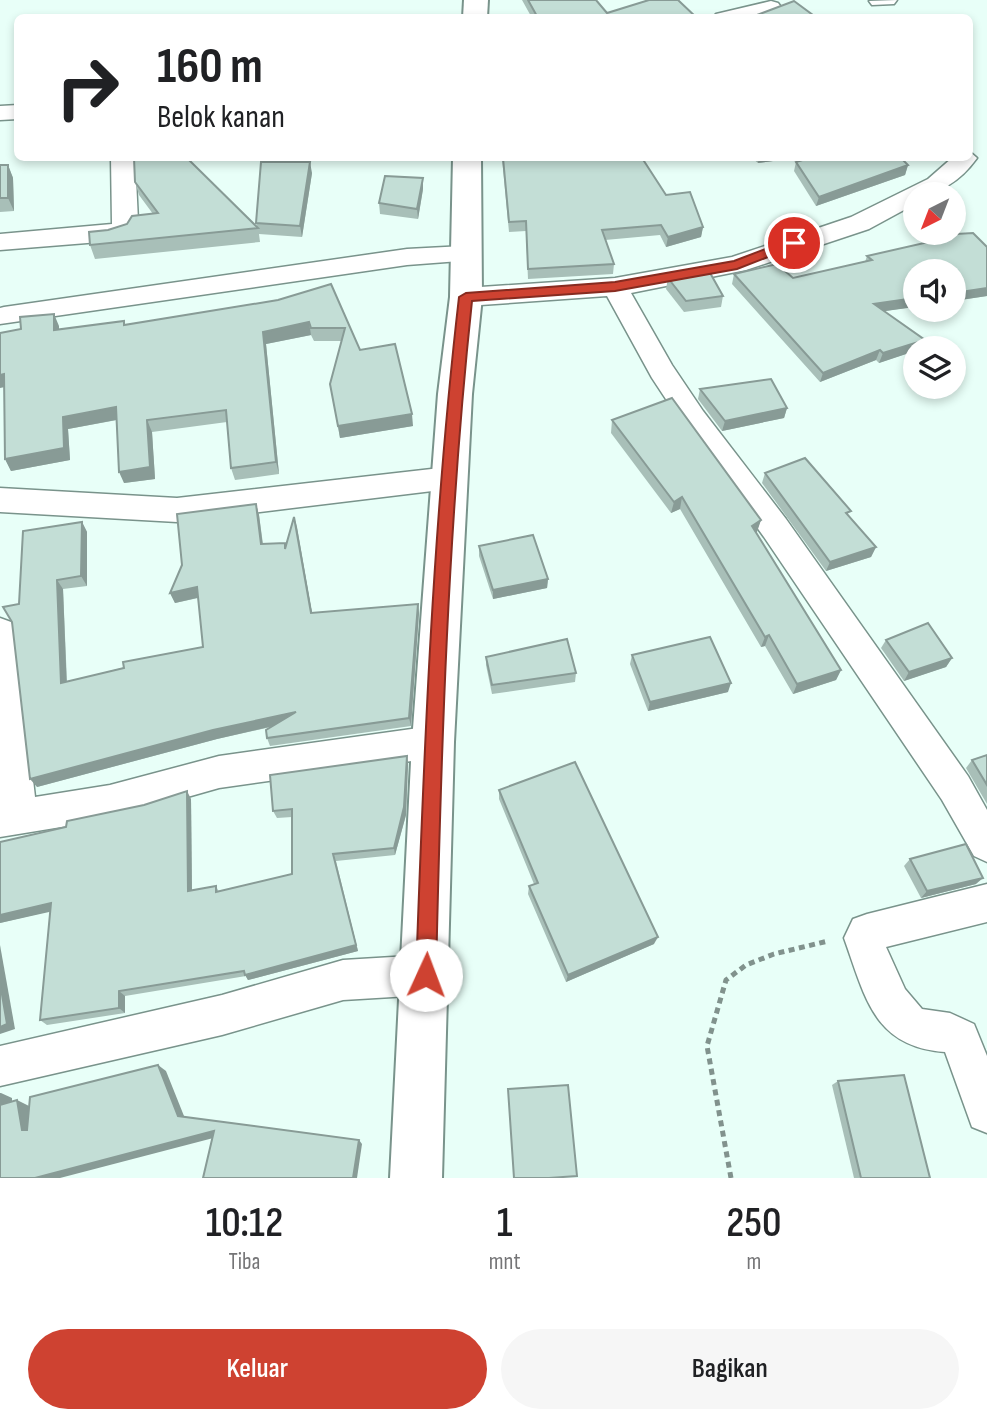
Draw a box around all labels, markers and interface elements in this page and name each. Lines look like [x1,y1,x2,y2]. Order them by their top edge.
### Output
text: 160 m [157,38,263,97]
icon: right [42,42,133,133]
text: Belok kanan [157,98,285,137]
north arrow [903,182,966,245]
map controls [903,182,966,399]
pin [764,213,824,273]
icon: arrive [775,224,813,262]
button: sound [903,259,966,322]
button: layers [903,336,966,399]
position arrow [389,938,463,1012]
text: 10:12 [206,1198,283,1249]
text: 1 [497,1198,513,1249]
text: 250 [726,1198,781,1249]
text: Tiba [228,1248,260,1276]
text: mnt [489,1248,521,1276]
text: m [746,1248,761,1276]
button: Keluar [28,1329,487,1409]
button: Bagikan [501,1329,959,1409]

